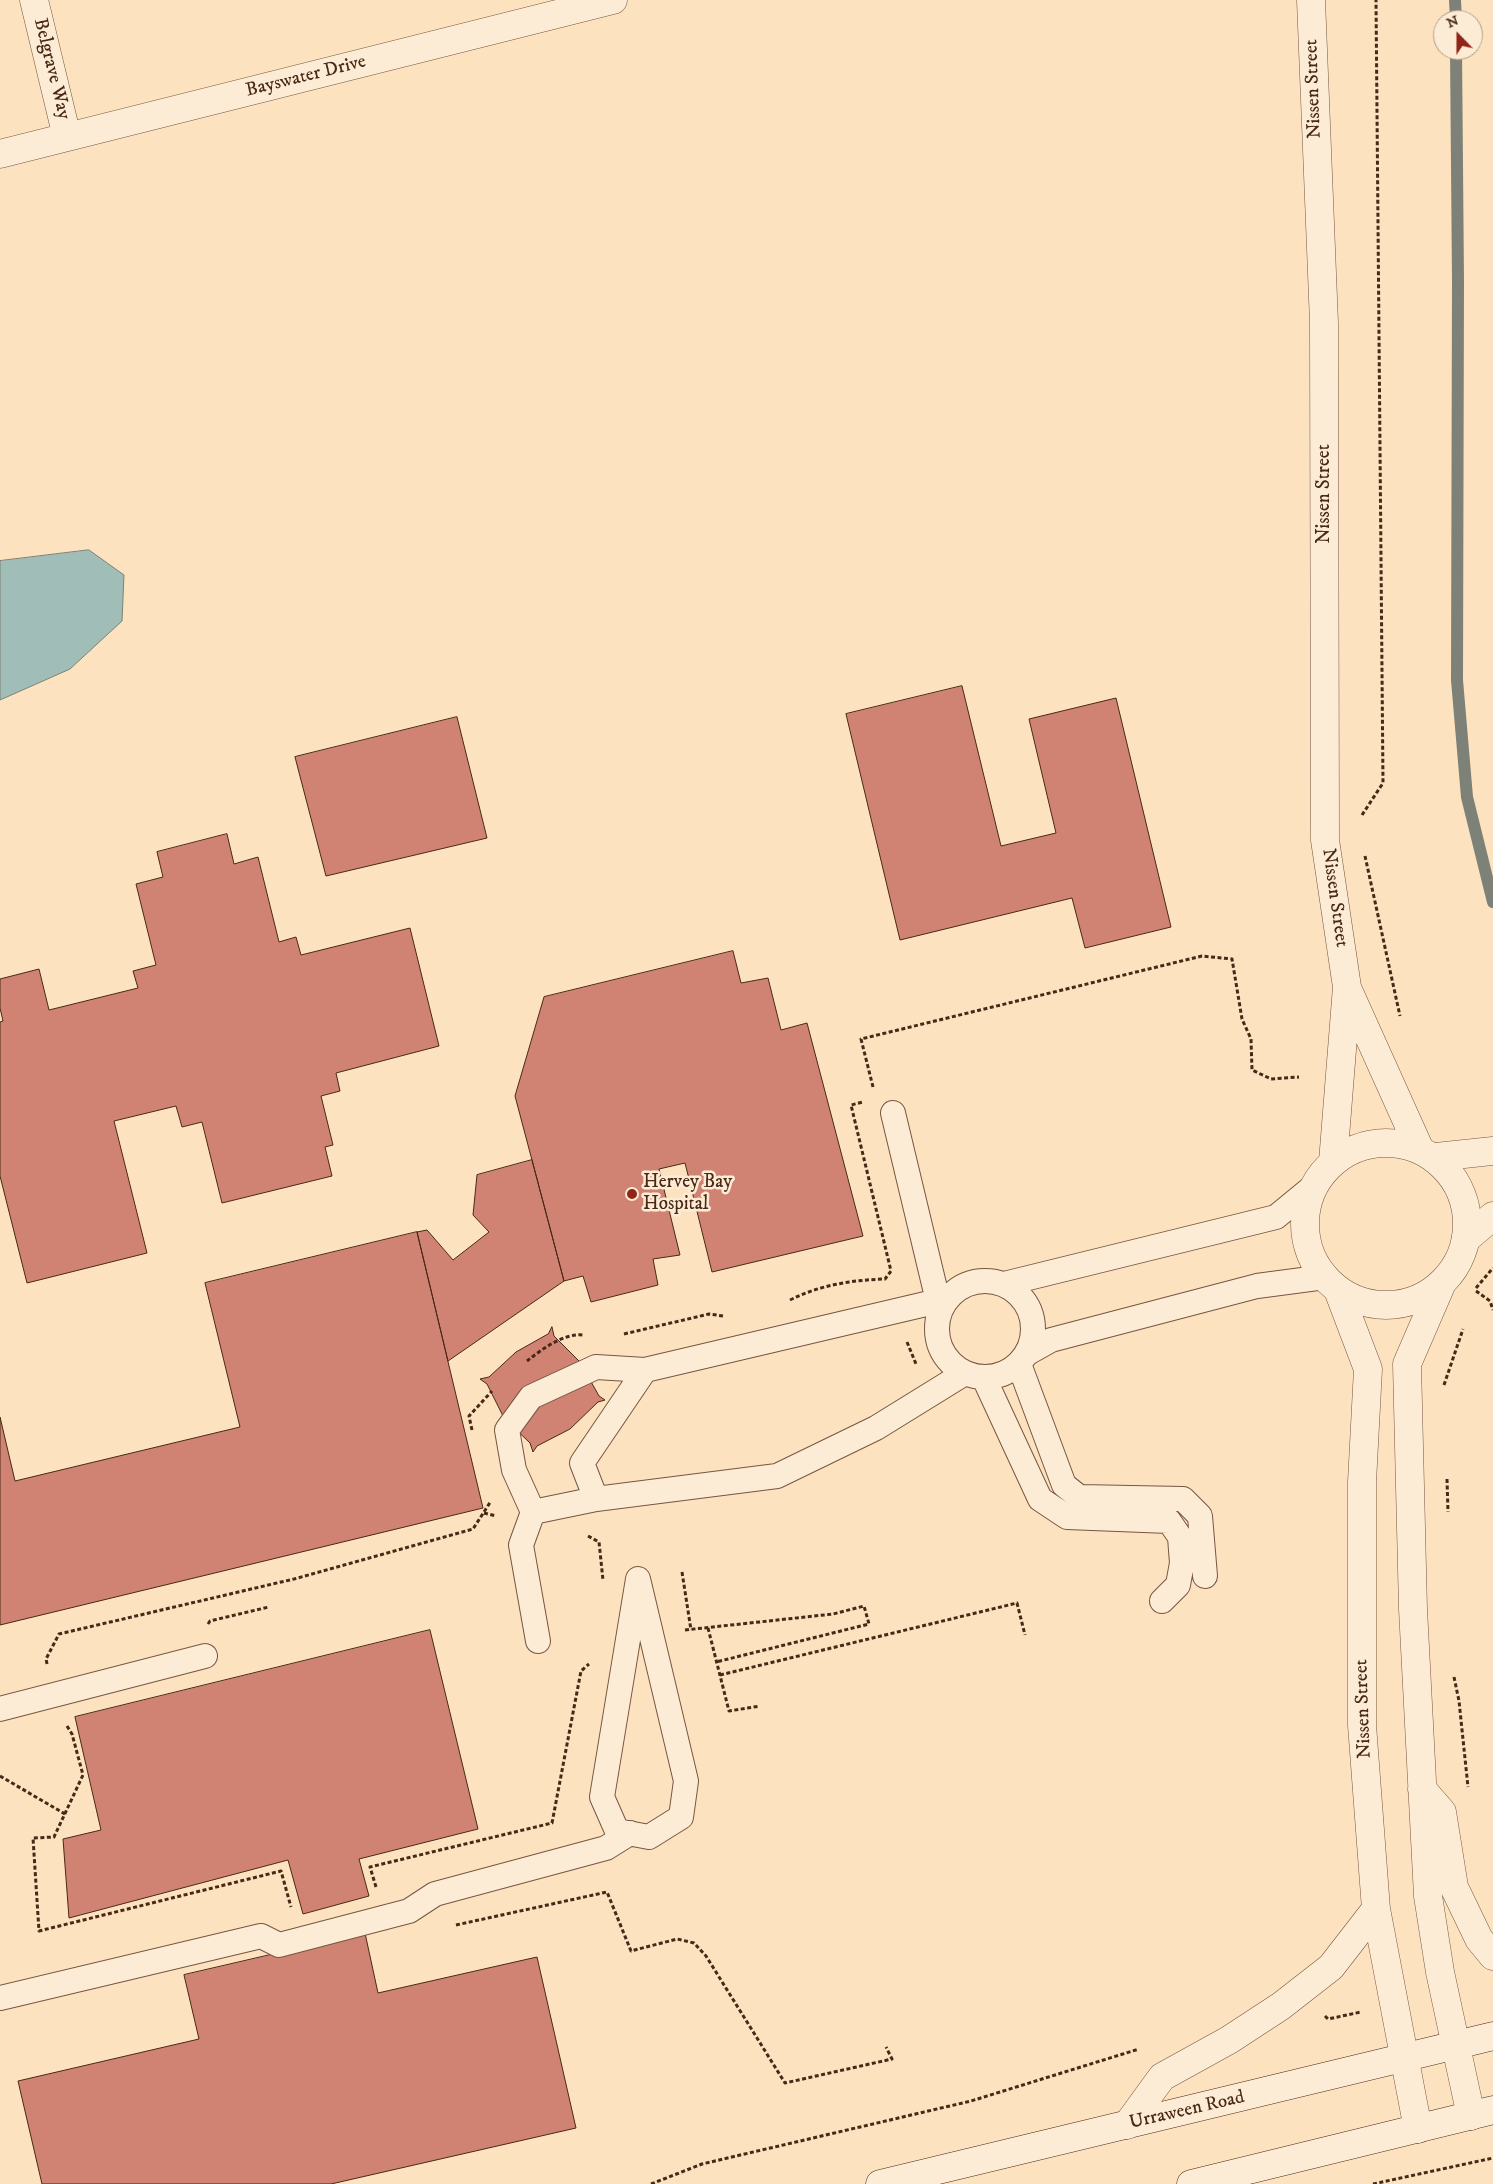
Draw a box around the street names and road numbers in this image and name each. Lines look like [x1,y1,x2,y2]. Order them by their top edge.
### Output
street label: Belgrave Way [27,16,75,122]
street label: Nissen Street [1301,39,1327,139]
street label: Bayswater Drive [244,51,368,103]
street label: Nissen Street [1314,444,1336,544]
street label: Nissen Street [1316,847,1352,949]
street label: Nissen Street [1351,1659,1377,1759]
street label: Urraween Road [1127,2087,1247,2135]

